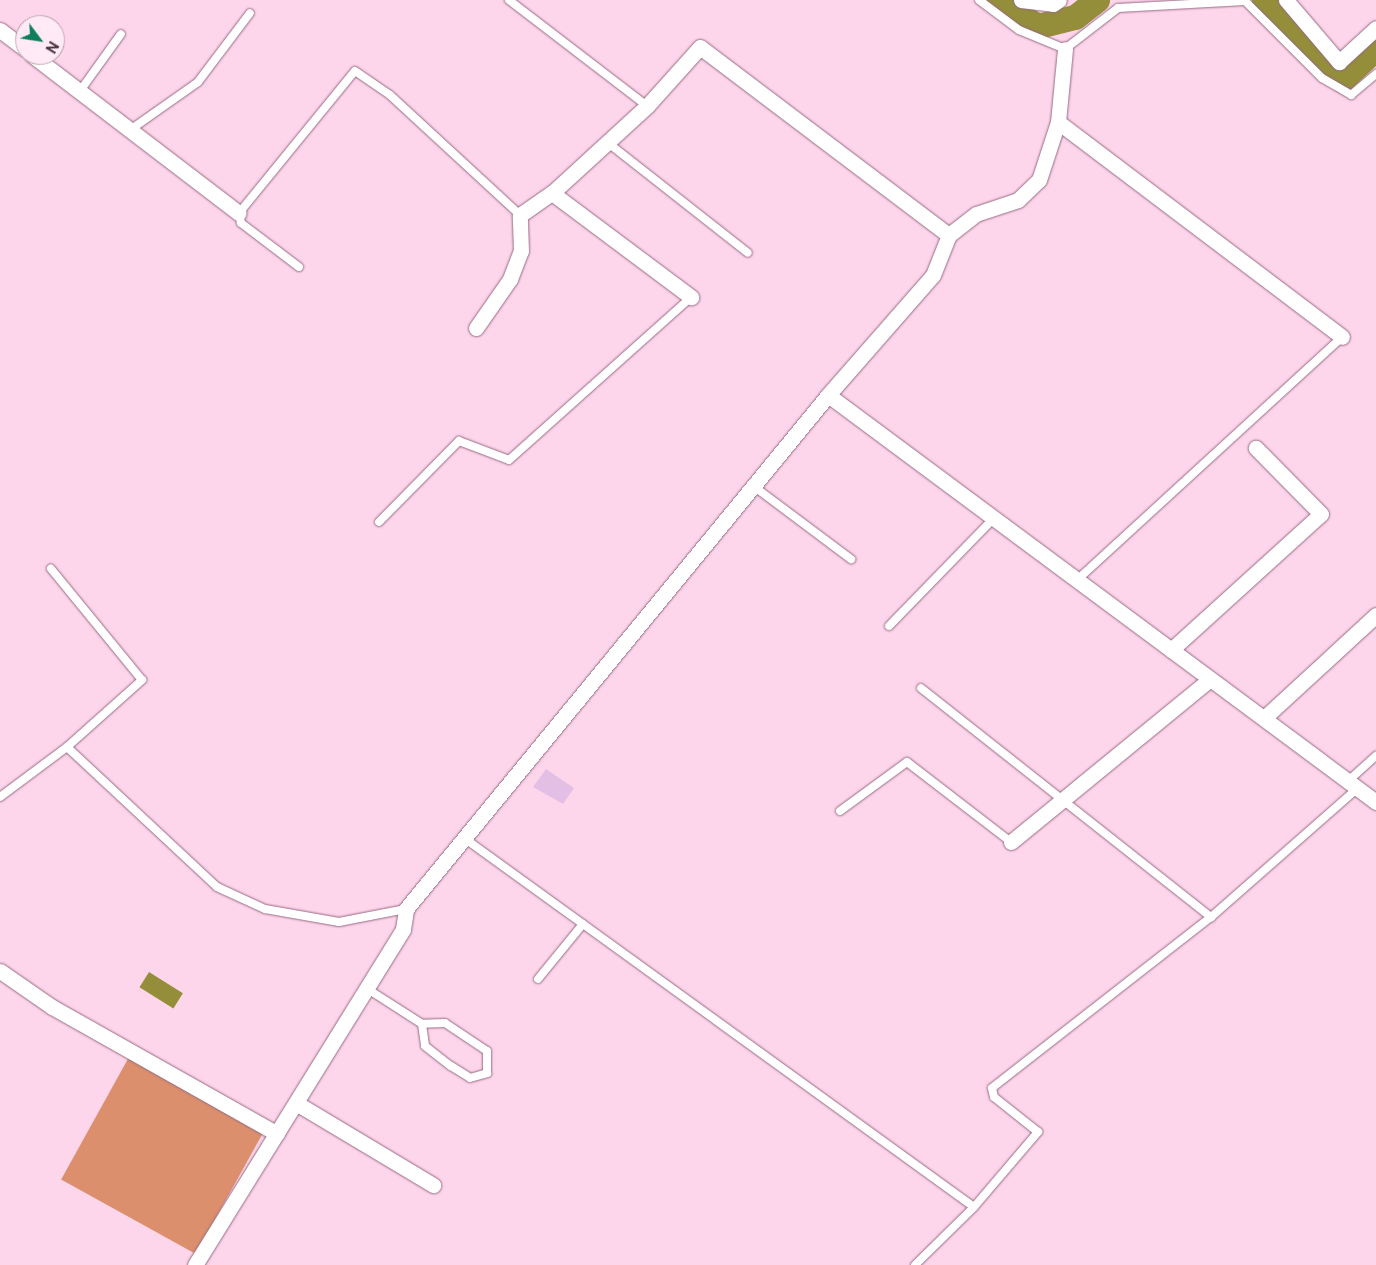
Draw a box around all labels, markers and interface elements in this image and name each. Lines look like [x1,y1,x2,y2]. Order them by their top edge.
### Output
north arrow [15,15,65,65]
text: N [42,38,62,56]

